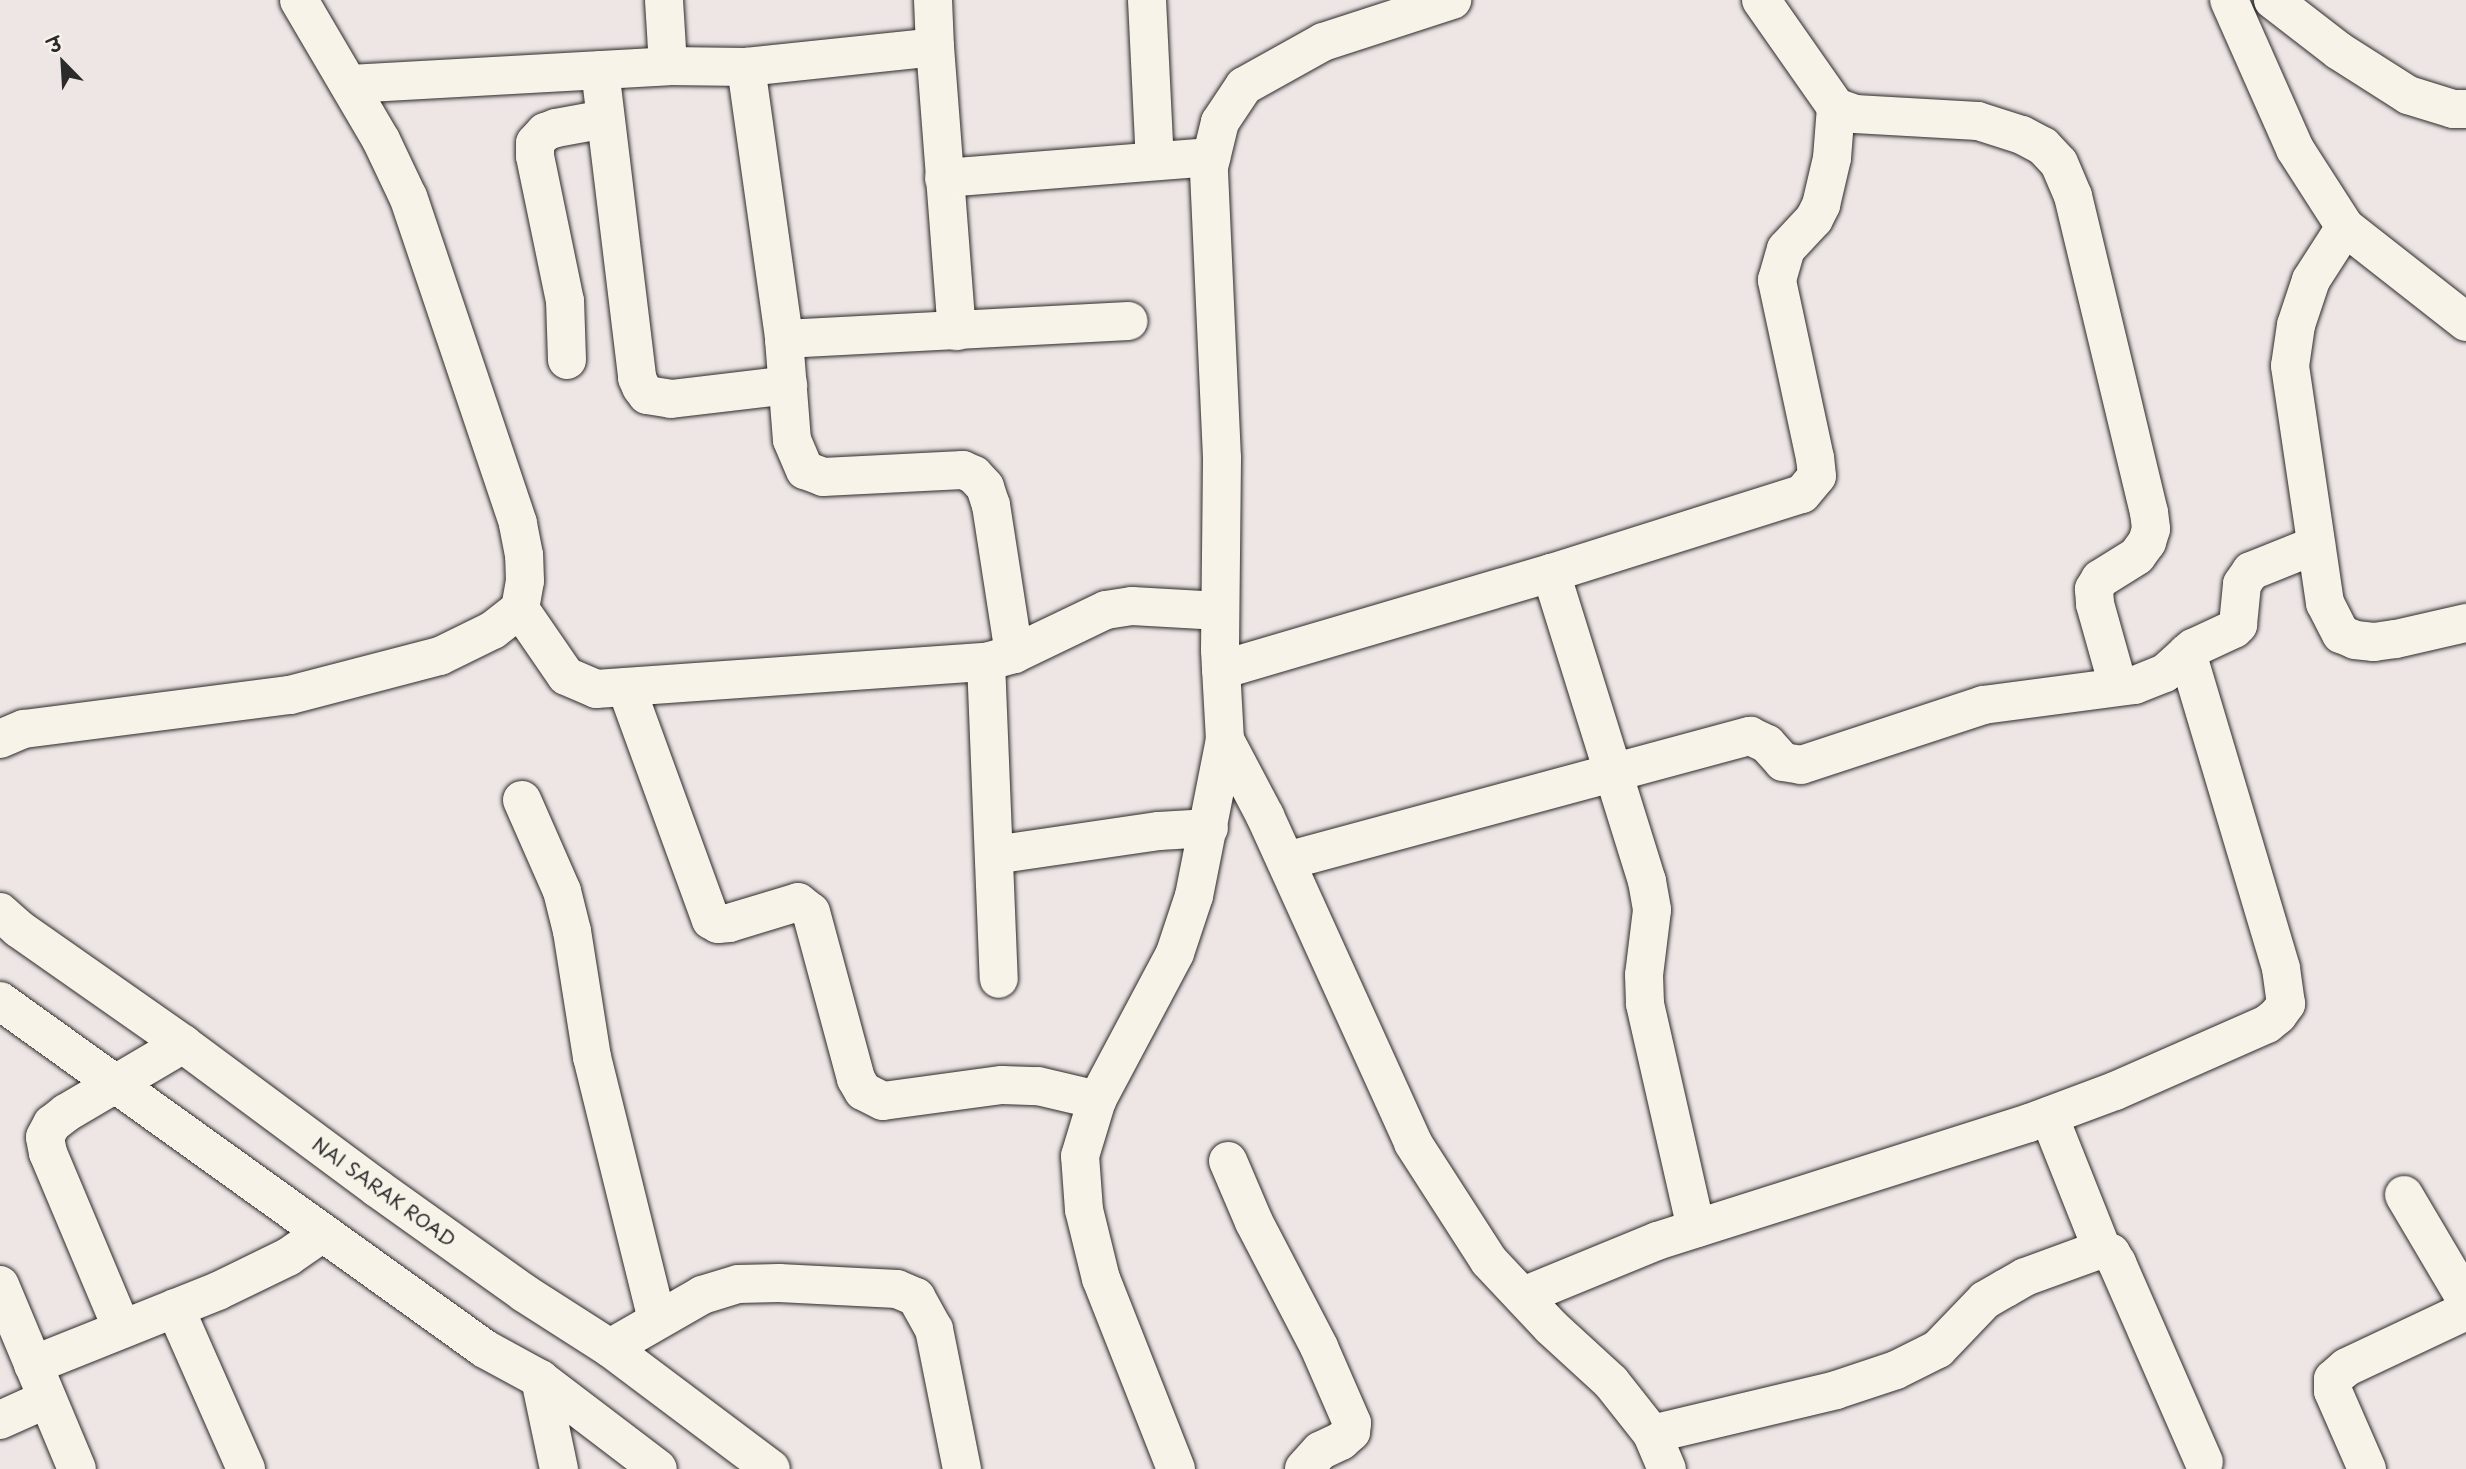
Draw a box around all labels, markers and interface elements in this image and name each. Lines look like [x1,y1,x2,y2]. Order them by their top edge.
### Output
north arrow [28,28,98,98]
text: उ [43,28,66,59]
street label: NAI SARAK ROAD [307,1131,461,1253]

